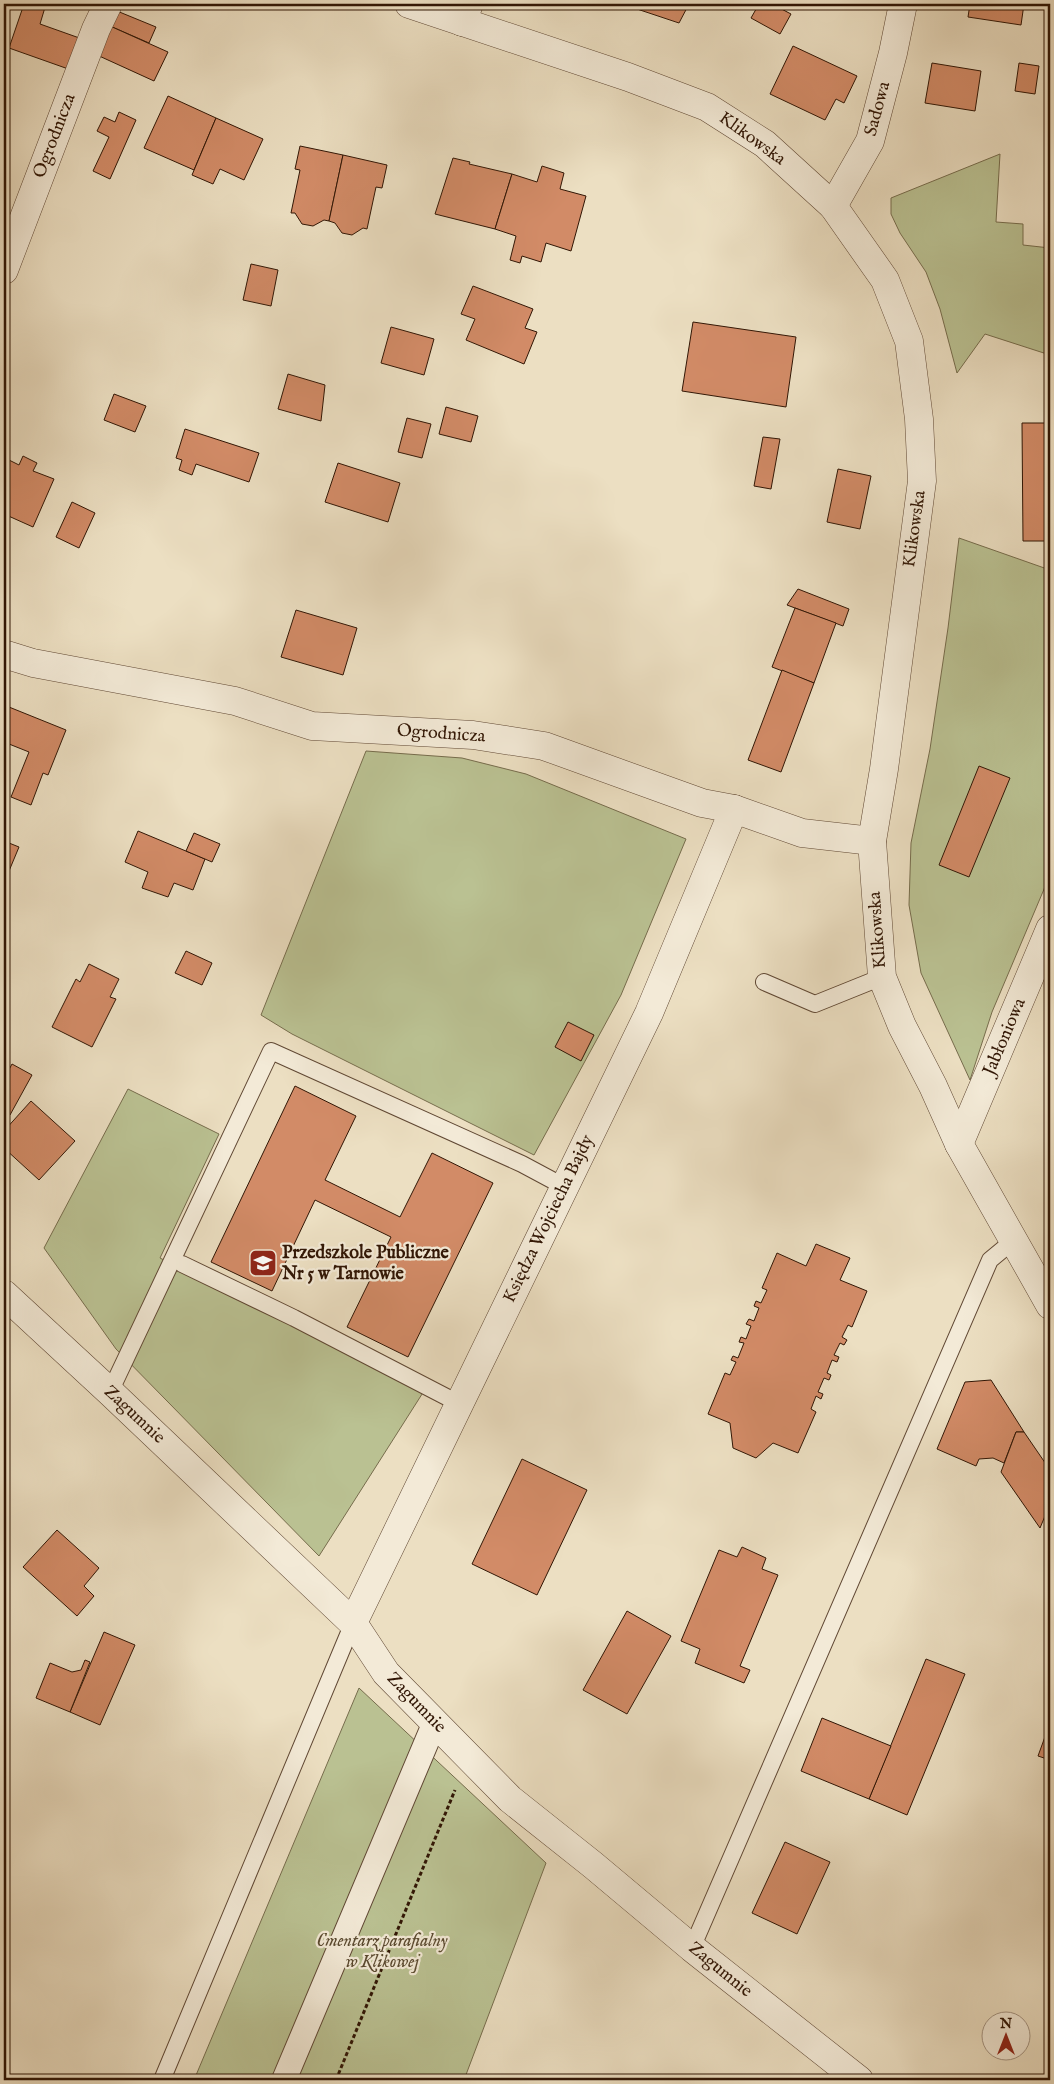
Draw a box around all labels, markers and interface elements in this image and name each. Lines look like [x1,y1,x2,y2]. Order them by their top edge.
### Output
street label: Sadowa [860,79,896,139]
street label: Ogrodnicza [28,90,82,182]
street label: Klikowska [714,107,790,171]
street label: Klikowska [898,489,932,569]
street label: Ogrodnicza [396,719,486,749]
street label: Klikowska [864,890,892,969]
street label: Jabłoniowa [978,995,1032,1081]
street label: Księdza Wojciecha Bajdy [498,1131,600,1307]
place label: Przedszkole Publiczne Nr 5 w Tarnowie [281,1242,450,1286]
school or university icon: Przedszkole Publiczne Nr 5 w Tarnowie [248,1248,278,1278]
street label: Zagumnie [98,1381,170,1449]
street label: Zagumnie [381,1668,451,1738]
park label: Cmentarz parafialny w Klikowej [316,1930,448,1974]
street label: Zagumnie [683,1937,757,2003]
north arrow [982,2012,1032,2062]
text: N [999,2015,1012,2033]

